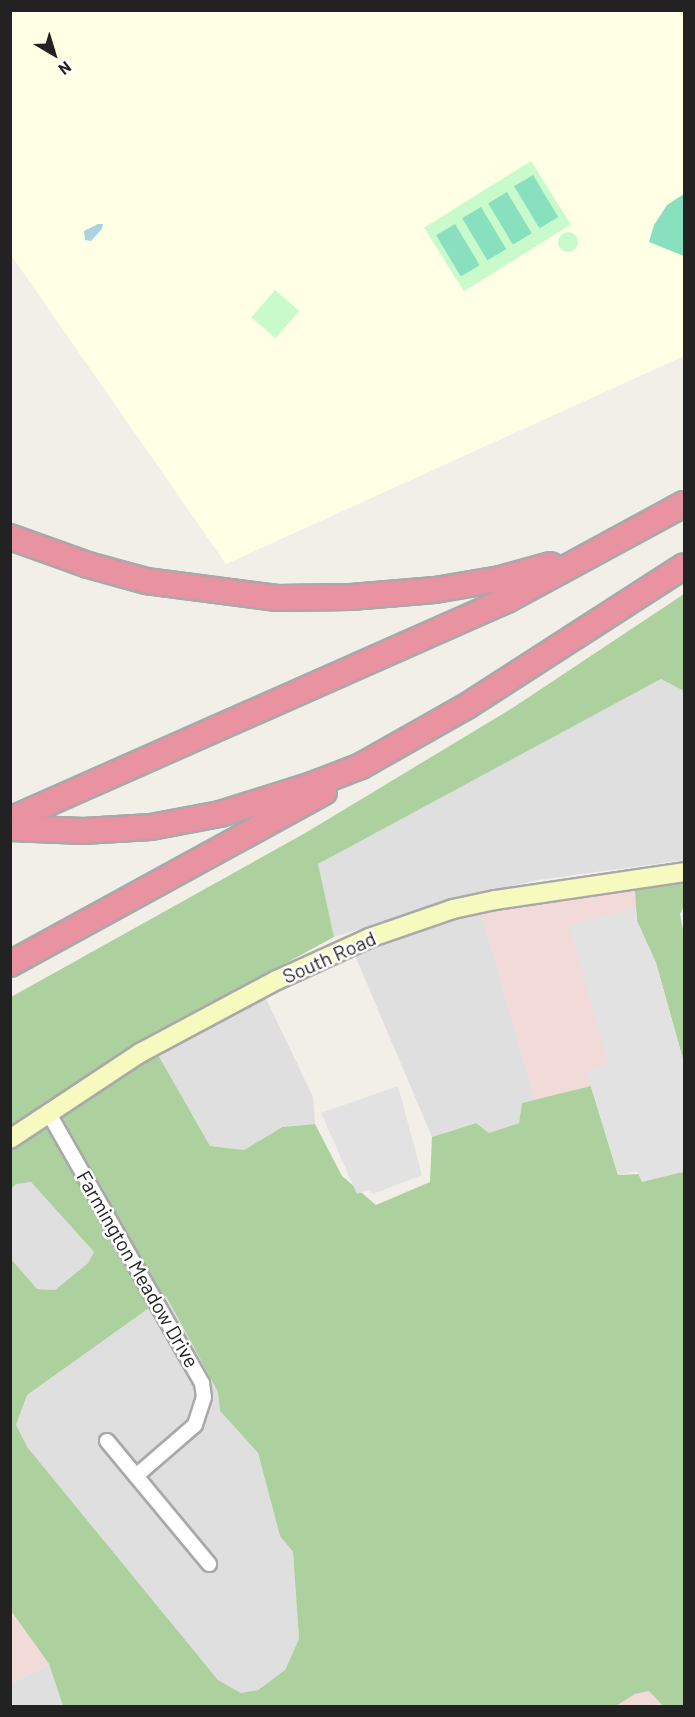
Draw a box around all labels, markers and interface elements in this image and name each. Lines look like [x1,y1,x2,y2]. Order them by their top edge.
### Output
north arrow [24,24,84,84]
text: N [55,58,75,79]
street label: South Road [279,926,379,988]
street label: Farmington Meadow Drive [72,1166,204,1372]

